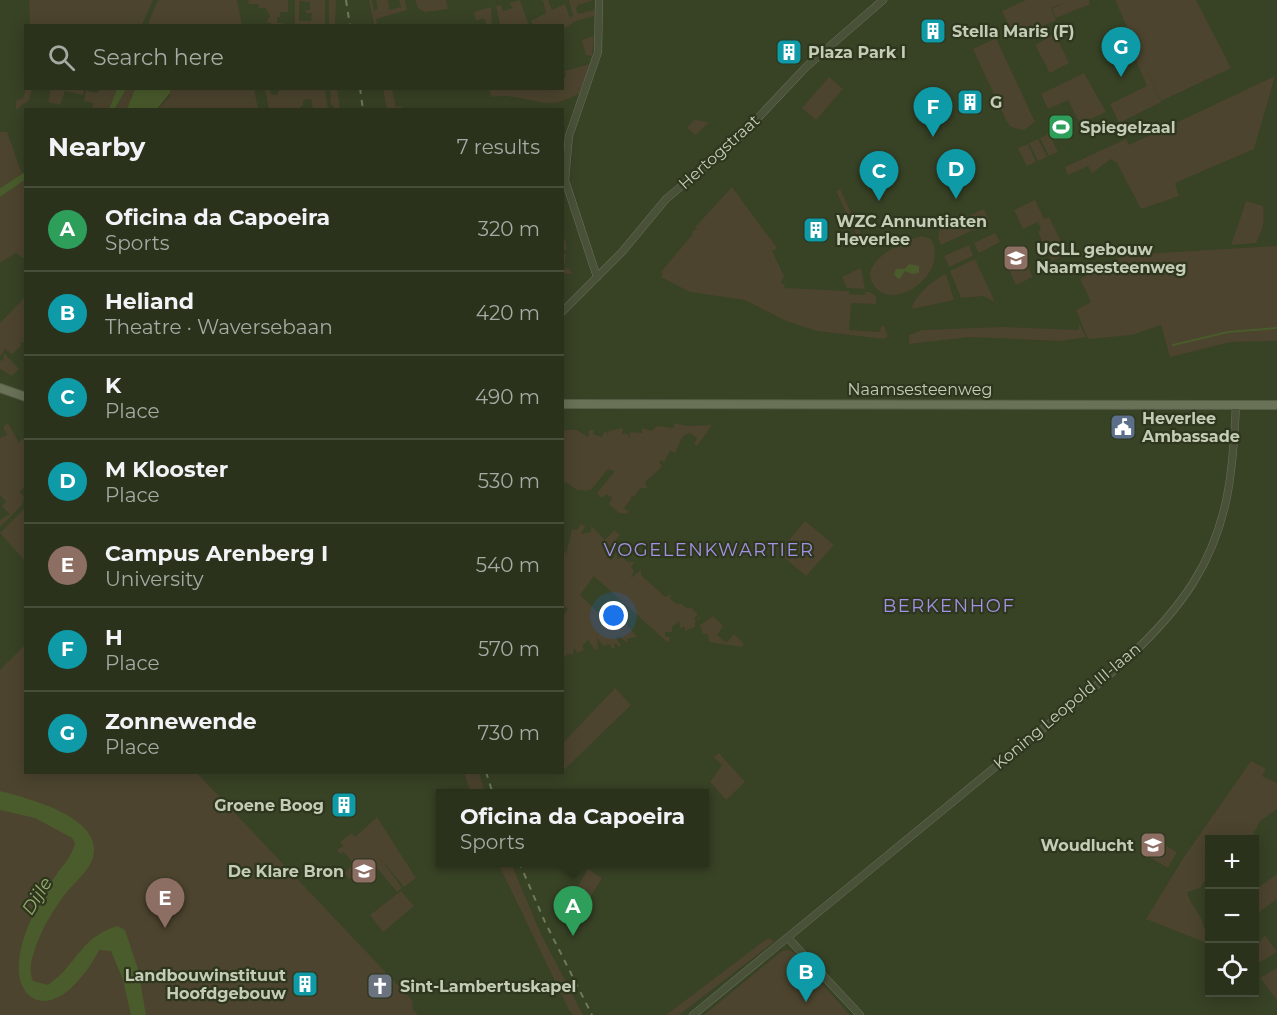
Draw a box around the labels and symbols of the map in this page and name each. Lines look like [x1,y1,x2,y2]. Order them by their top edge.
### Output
building icon: Stella Maris (F) [918,16,948,46]
place label: Stella Maris (F) [952,22,1074,41]
pin: G [1102,28,1140,77]
building icon: Plaza Park I [774,37,804,67]
place label: Plaza Park I [808,43,906,62]
building icon: G [955,87,985,117]
pin: F [914,88,952,137]
place label: G [990,93,1002,112]
street label: Hertogstraat [675,110,764,193]
sports icon: Spiegelzaal [1046,112,1076,142]
place label: Spiegelzaal [1080,118,1176,137]
pin: D [936,150,976,199]
pin: C [860,152,898,201]
place label: WZC Annuntiaten Heverlee [836,212,987,249]
building icon: WZC Annuntiaten Heverlee [801,215,831,245]
place label: UCLL gebouw Naamsesteenweg [1036,240,1186,277]
school or university icon: UCLL gebouw Naamsesteenweg [1001,243,1031,273]
street label: Naamsesteenweg [848,380,992,399]
place label: Heverlee Ambassade [1141,409,1240,446]
public building icon: Heverlee Ambassade [1108,412,1138,442]
district label: VOGELENKWARTIER [603,539,815,561]
district label: BERKENHOF [883,595,1015,617]
your location [599,601,628,630]
street label: Koning Leopold III-laan [990,639,1144,773]
building icon: Groene Boog [329,790,359,820]
place label: Groene Boog [214,796,324,815]
school or university icon: Woudlucht [1138,830,1168,860]
place label: Woudlucht [1041,836,1134,855]
school or university icon: De Klare Bron [349,856,379,886]
place label: De Klare Bron [228,862,344,881]
water label: Dijle [17,873,57,919]
pin: E [146,878,184,928]
pin: A [554,886,592,936]
pin: B [786,952,826,1002]
place label: Landbouwinstituut Hoofdgebouw [125,966,286,1003]
building icon: Landbouwinstituut Hoofdgebouw [290,969,320,999]
church icon: Sint-Lambertuskapel [365,971,395,1001]
place label: Sint-Lambertuskapel [400,977,576,996]

